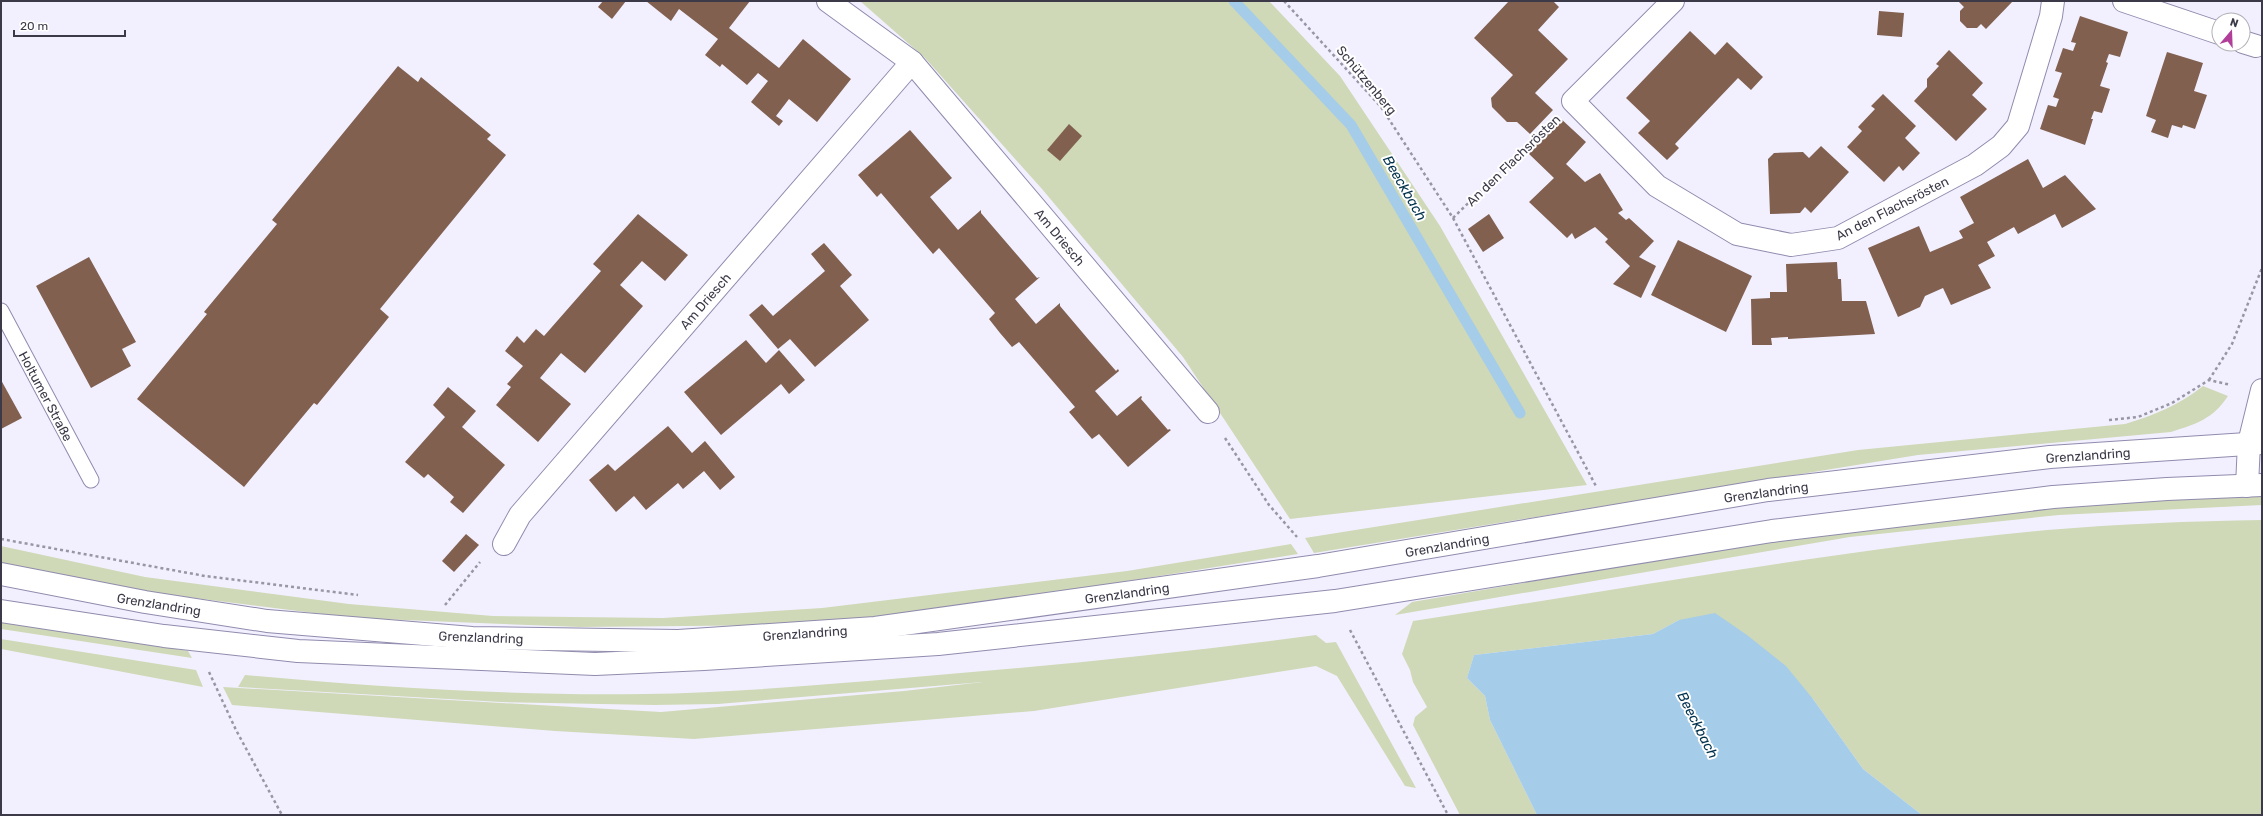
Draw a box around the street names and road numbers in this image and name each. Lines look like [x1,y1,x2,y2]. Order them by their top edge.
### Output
street label: Schützenberg [1333,43,1400,118]
street label: An den Flachsrösten [1463,112,1563,209]
street label: An den Flachsrösten [1833,173,1951,243]
street label: Am Driesch [1032,206,1088,269]
street label: Am Driesch [677,270,734,332]
street label: Holtumer Straße [16,349,76,444]
street label: Grenzlandring [2045,445,2131,467]
street label: Grenzlandring [1723,479,1809,507]
street label: Grenzlandring [1404,531,1490,561]
street label: Grenzlandring [1084,580,1170,608]
street label: Grenzlandring [116,590,202,620]
street label: Grenzlandring [762,623,848,645]
street label: Grenzlandring [438,629,524,647]

